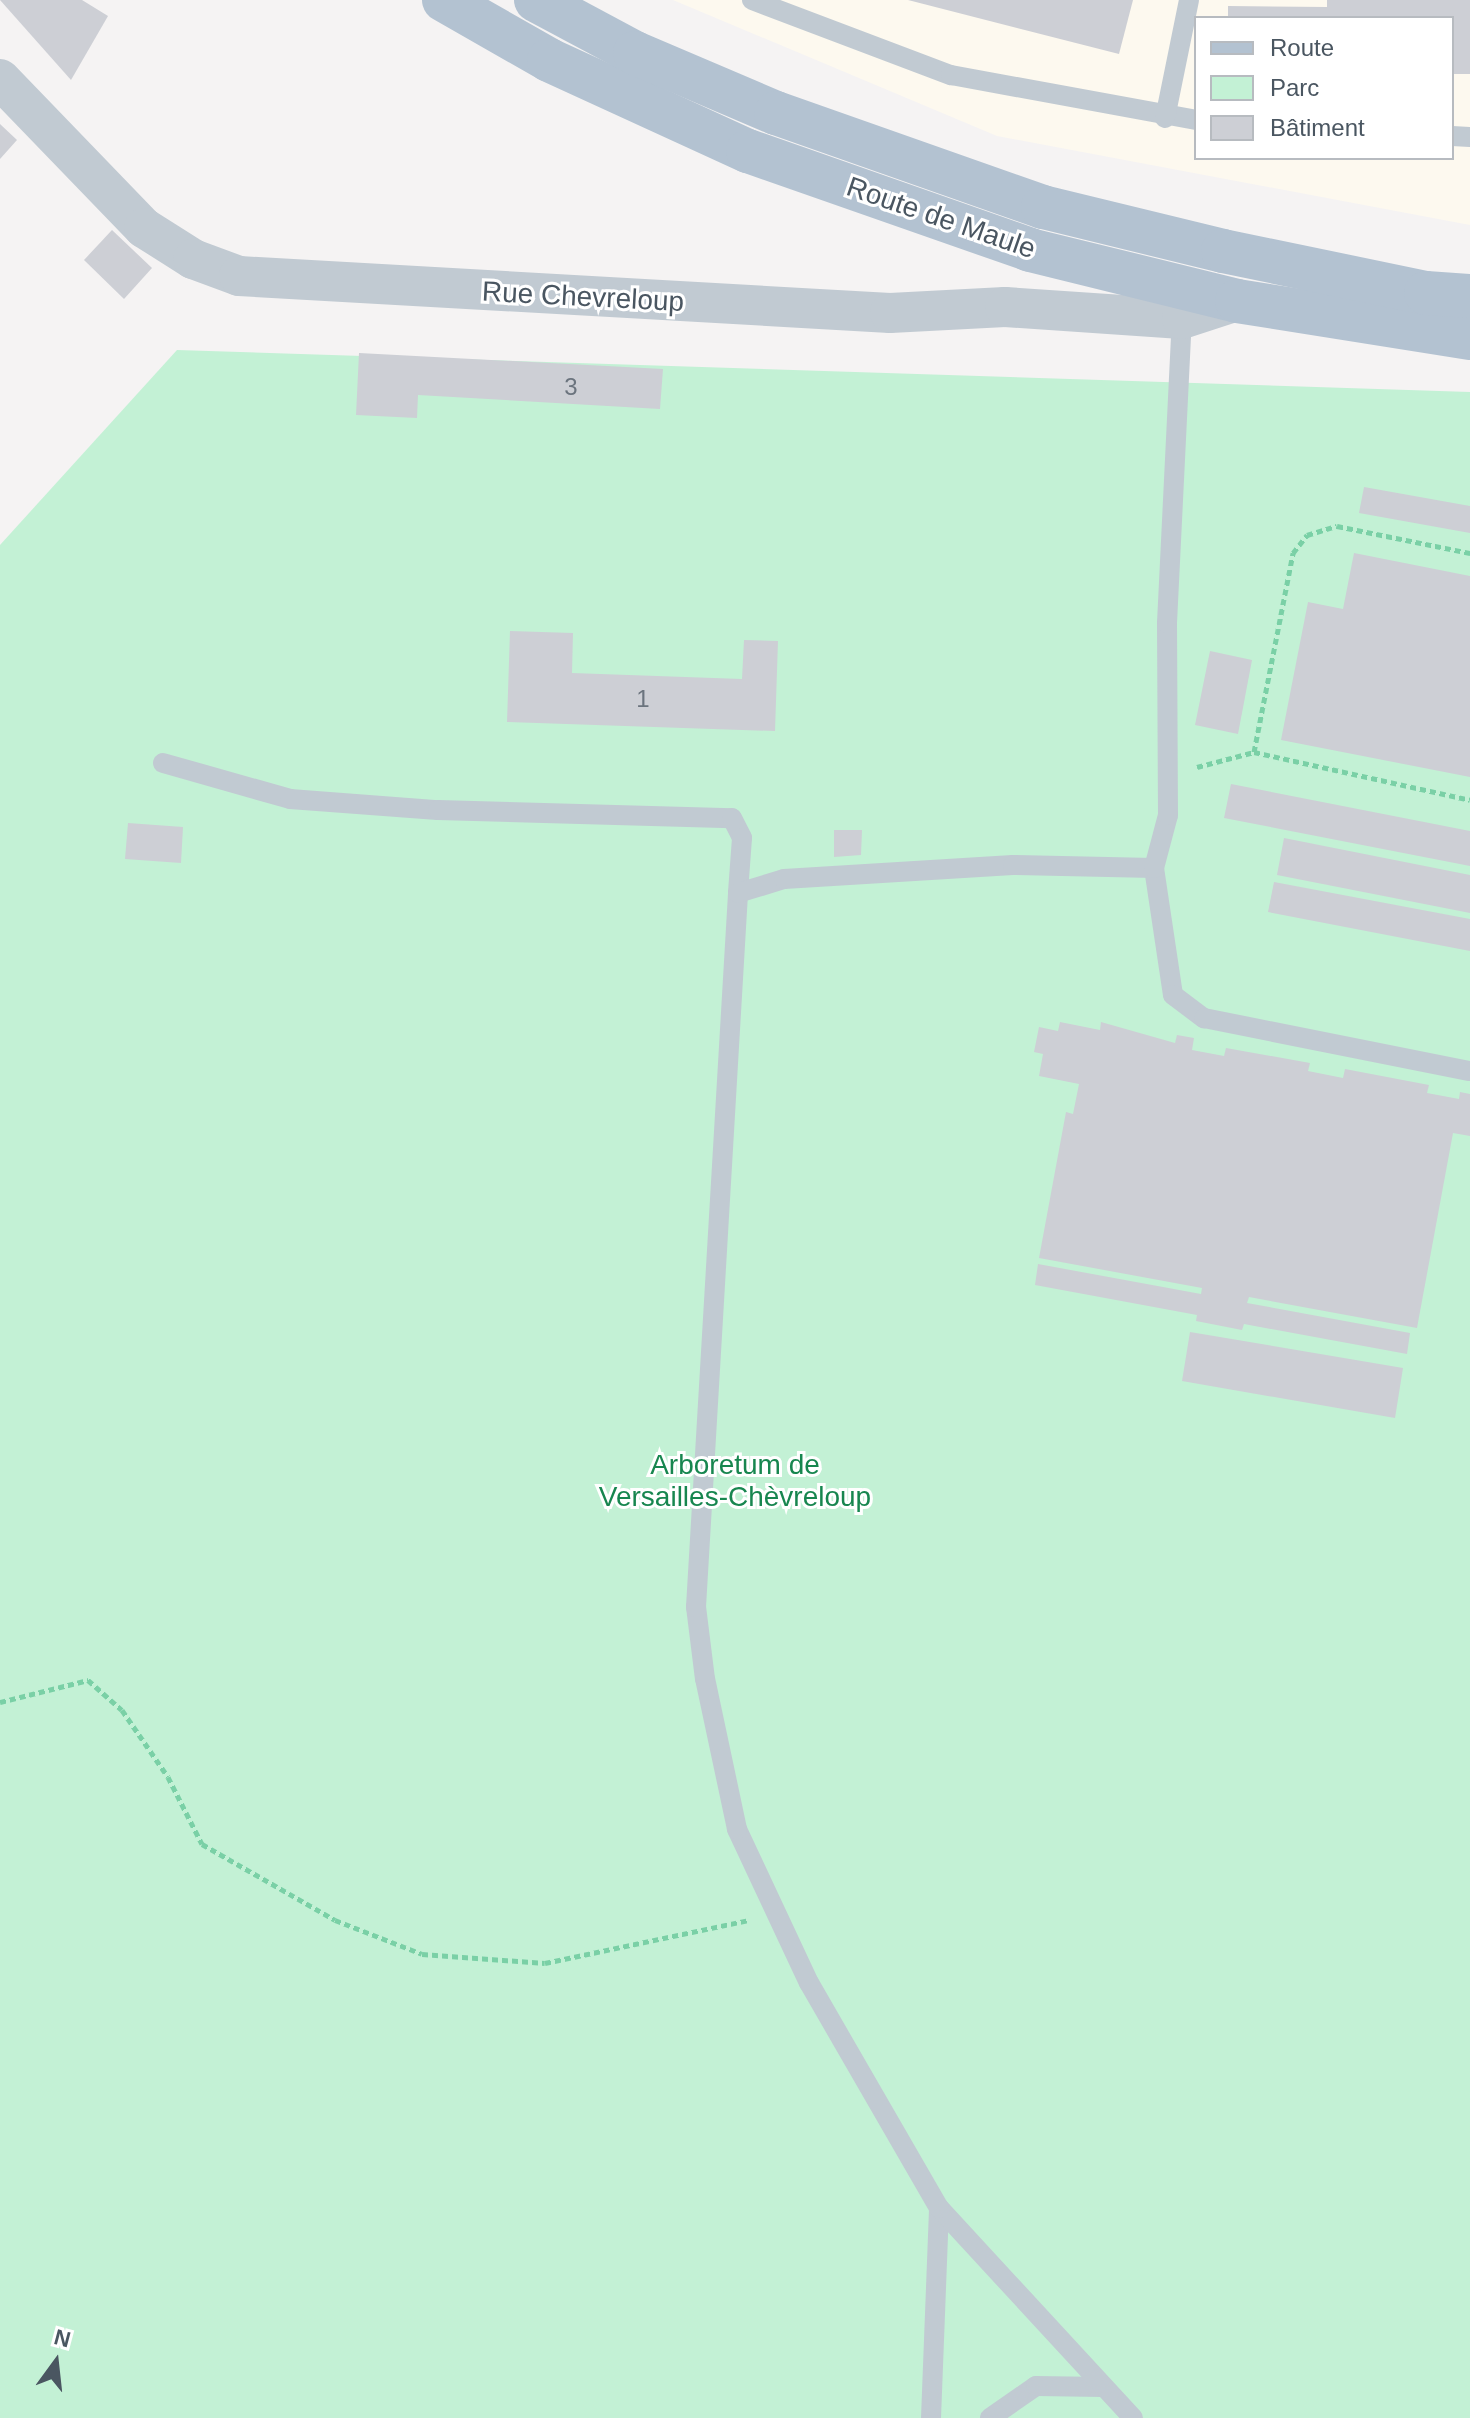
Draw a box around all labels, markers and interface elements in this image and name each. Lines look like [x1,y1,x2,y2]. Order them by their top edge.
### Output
legend [1194,16,1454,160]
text: Route [1270,34,1334,61]
text: Parc [1270,74,1319,101]
text: Bâtiment [1270,114,1365,141]
street label: Route de Maule [842,170,1040,266]
street label: Rue Chevreloup [481,275,685,319]
house number: 3 [564,373,578,401]
house number: 1 [636,685,650,713]
park label: Arboretum de Versailles-Chèvreloup [599,1448,871,1514]
north arrow [16,2322,96,2402]
text: N [51,2324,73,2352]

